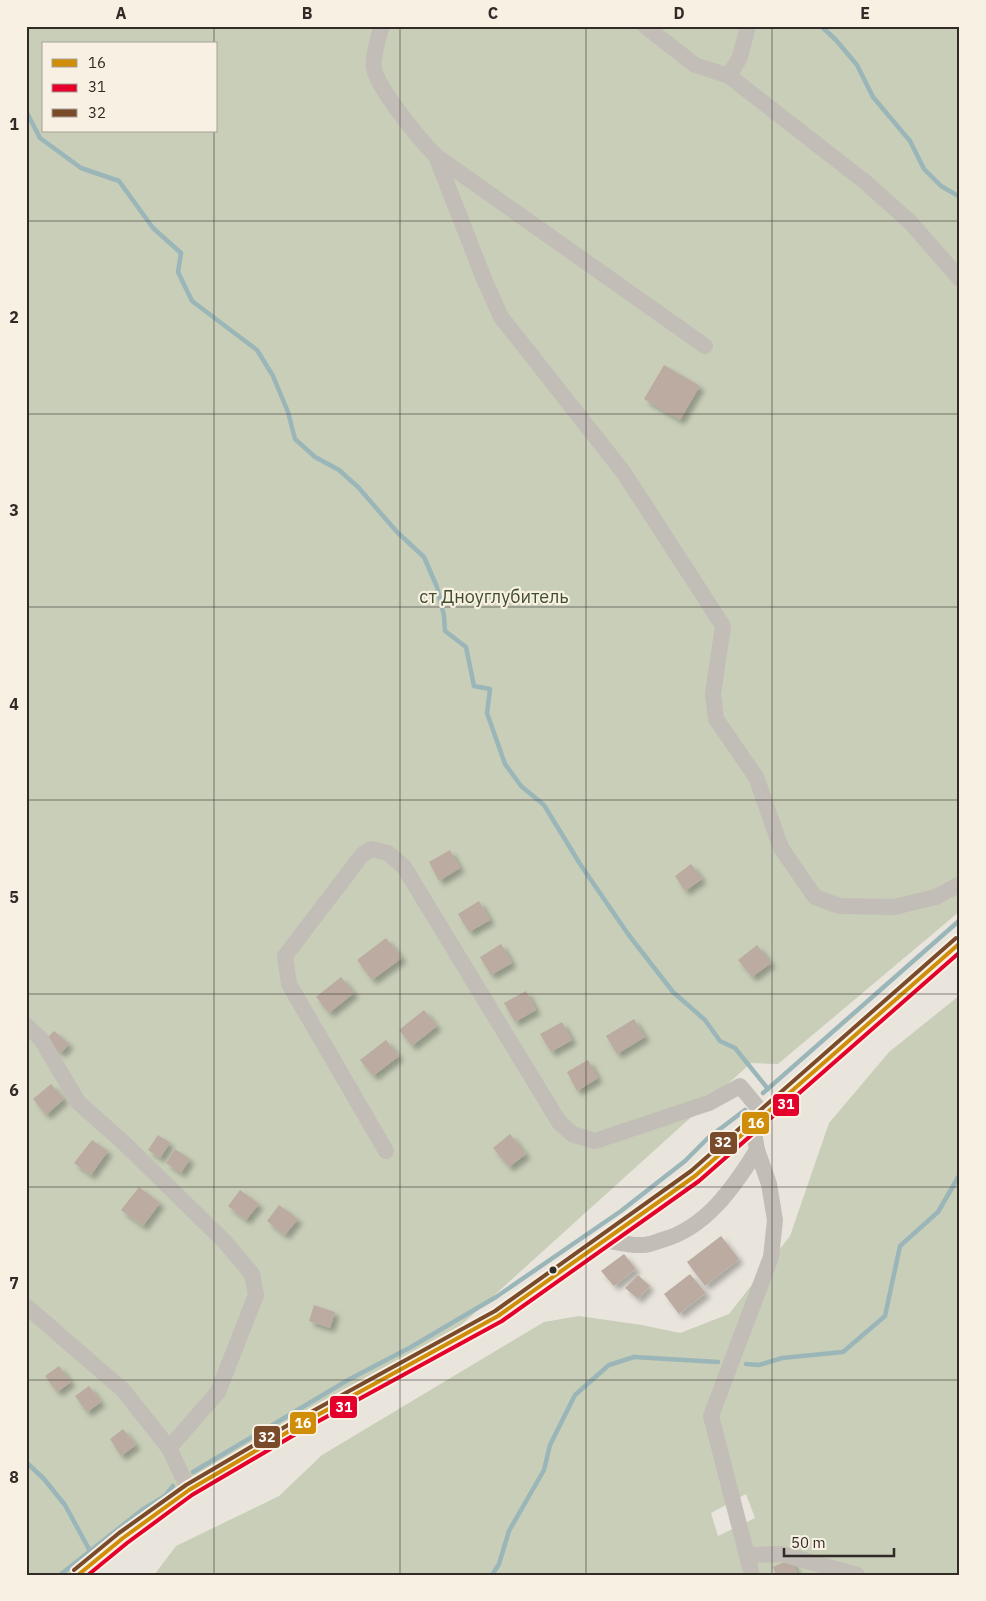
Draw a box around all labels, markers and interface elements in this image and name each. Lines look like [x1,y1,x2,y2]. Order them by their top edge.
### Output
text: A [116,3,127,23]
text: B [302,3,313,23]
text: C [488,3,498,23]
text: D [673,3,685,23]
text: E [860,3,870,23]
legend [42,42,218,132]
text: 16 [88,53,106,72]
text: 31 [88,77,106,96]
text: 32 [88,103,106,122]
text: 1 [9,114,19,134]
text: 2 [9,307,19,327]
text: 3 [9,500,19,520]
park label: ст Дноуглубитель [419,585,569,608]
text: 4 [9,694,19,714]
text: 5 [9,887,19,907]
text: 6 [9,1080,19,1100]
line badge: 31 [772,1093,800,1117]
text: 31 [778,1095,795,1113]
line badge: 16 [741,1111,770,1135]
text: 16 [748,1114,764,1132]
line badge: 32 [709,1131,738,1155]
text: 32 [715,1133,731,1151]
unlabelled marker [548,1265,558,1275]
text: 7 [9,1273,19,1293]
line badge: 31 [329,1395,358,1419]
text: 31 [336,1398,353,1416]
line badge: 16 [289,1411,317,1435]
text: 16 [295,1414,311,1432]
line badge: 32 [253,1425,281,1449]
text: 32 [259,1428,275,1446]
text: 8 [9,1467,19,1487]
scale bar [784,1526,894,1558]
text: 50 m [791,1533,826,1552]

